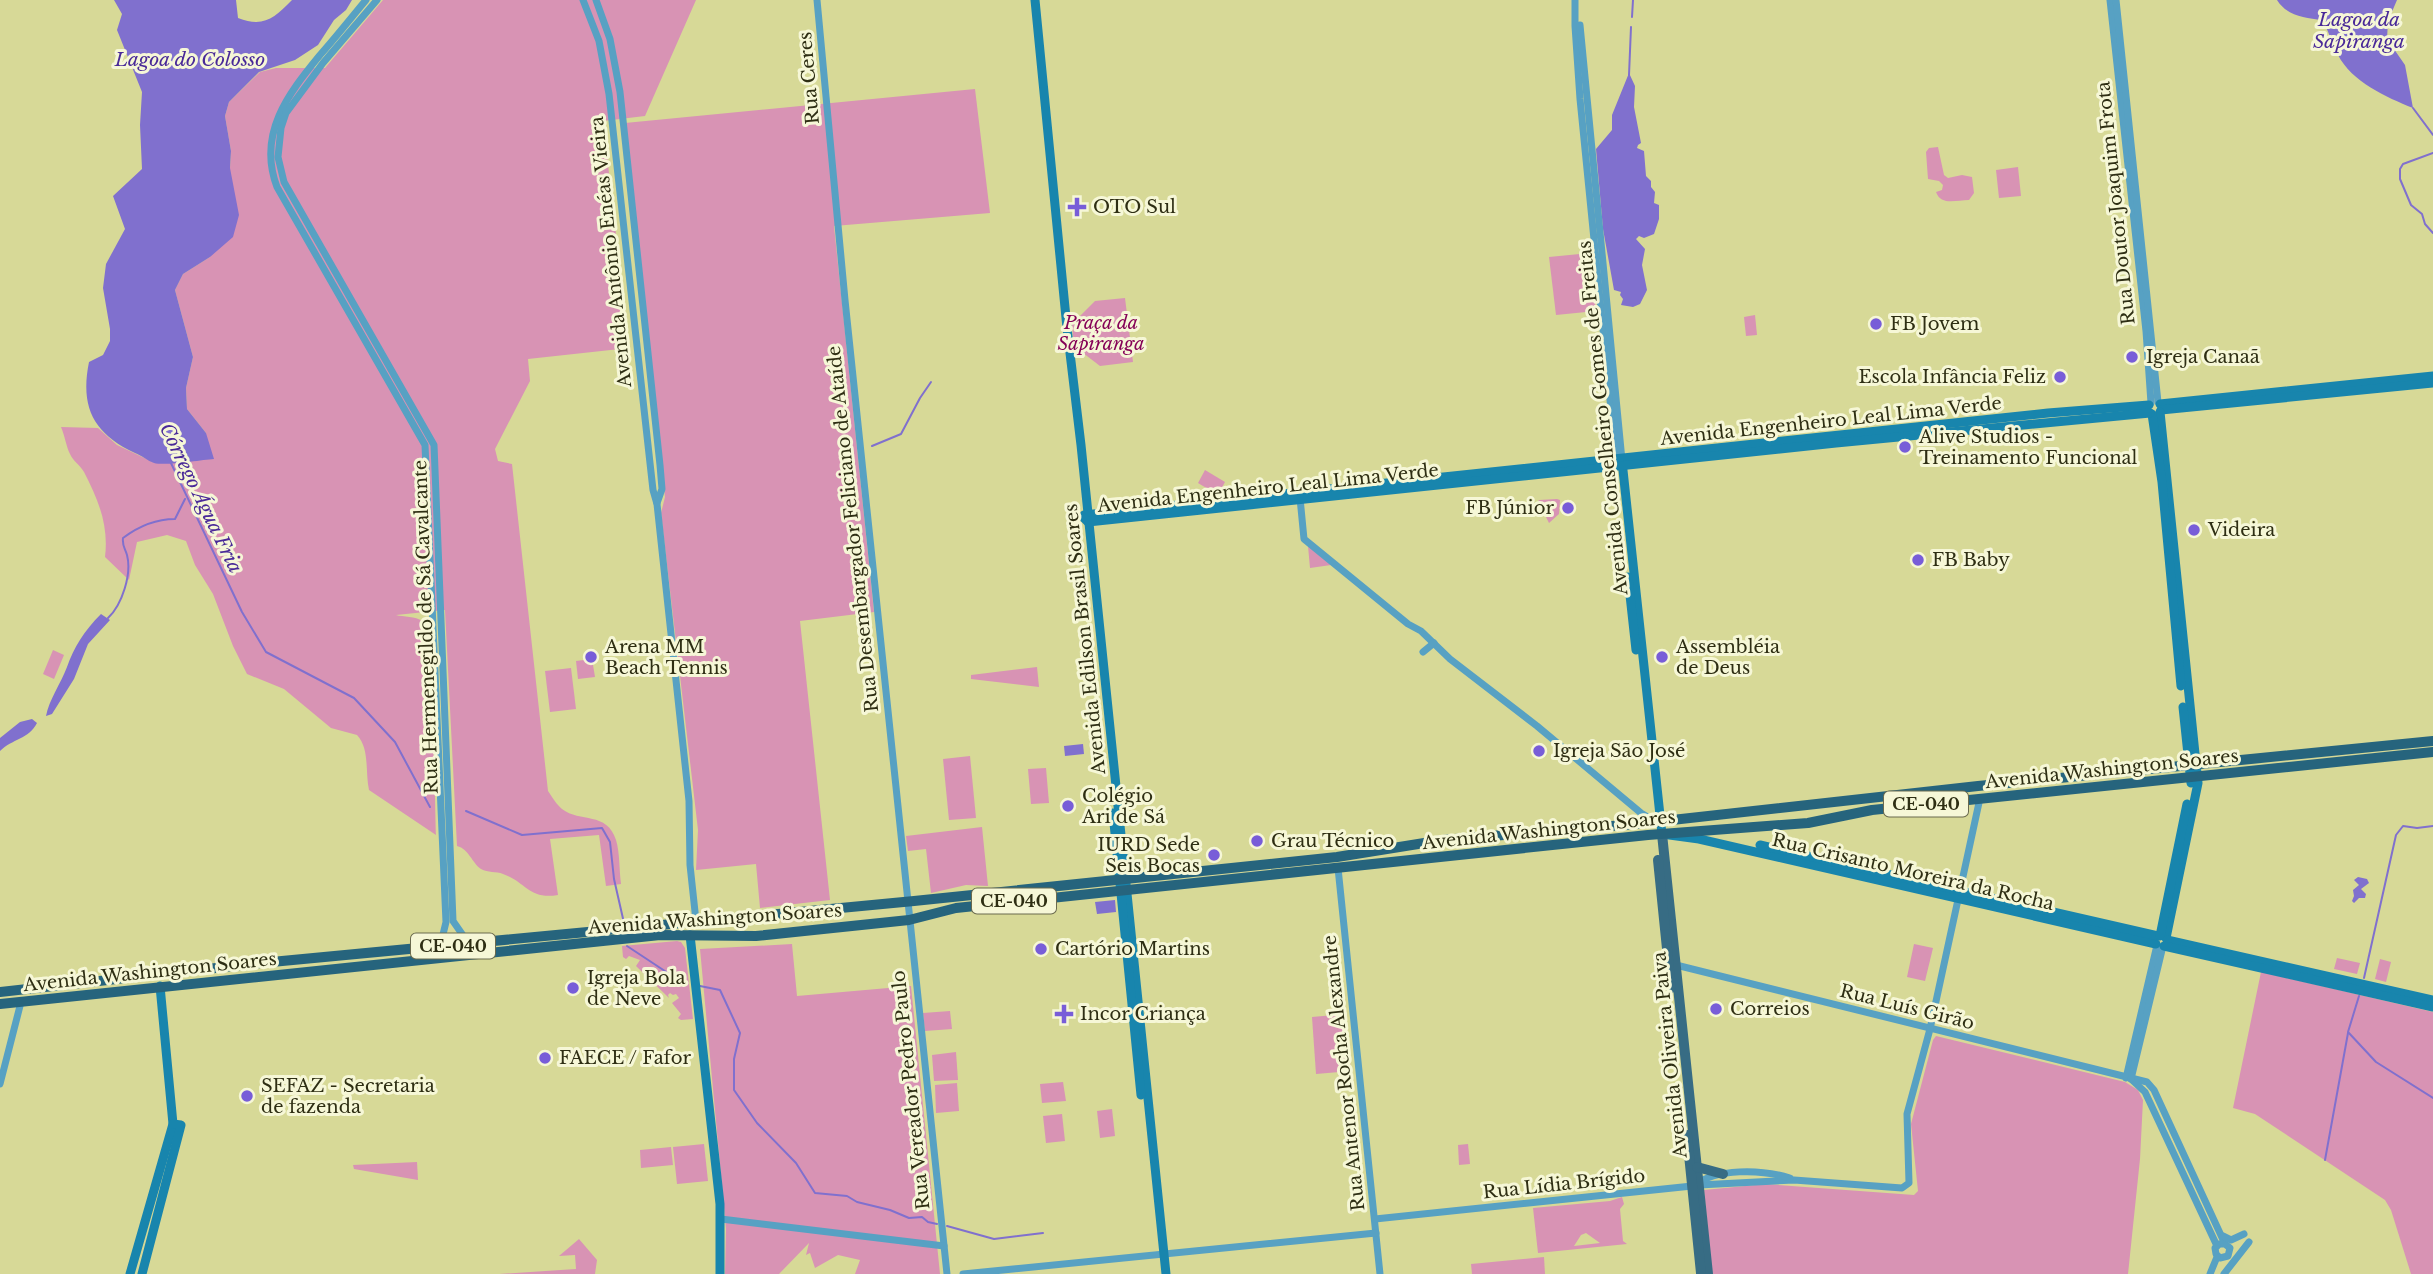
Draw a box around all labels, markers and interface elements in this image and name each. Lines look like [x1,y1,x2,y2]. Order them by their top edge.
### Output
water label: Lagoa da Sapiranga [2313,8,2405,53]
street label: Rua Ceres [794,31,824,125]
water label: Lagoa do Colosso [114,48,265,71]
street label: Rua Doutor Joaquim Frota [2092,80,2140,326]
street label: Avenida Antônio Enéas Vieira [586,115,636,390]
place label: OTO Sul [1093,196,1176,218]
marker: OTO Sul [1067,197,1087,217]
street label: Avenida Conselheiro Gomes de Freitas [1573,240,1633,597]
park label: Praça da Sapiranga [1058,312,1144,355]
place label: FB Jovem [1890,313,1979,335]
marker: FB Jovem [1868,316,1884,332]
street label: Rua Desembargador Feliciano de Ataíde [823,345,883,713]
place label: Igreja Canaã [2146,346,2260,368]
marker: Igreja Canaã [2124,349,2140,365]
place label: Escola Infância Feliz [1859,366,2046,388]
marker: Escola Infância Feliz [2052,369,2068,385]
street label: Avenida Engenheiro Leal Lima Verde [1658,392,2003,450]
water label: Córrego Água Fria [155,419,247,577]
place label: Alive Studios - Treinamento Funcional [1918,426,2138,469]
marker: Alive Studios - Treinamento Funcional [1897,439,1913,455]
street label: Rua Hermenegildo de Sá Cavalcante [409,459,443,795]
street label: Avenida Engenheiro Leal Lima Verde [1095,459,1440,517]
place label: FB Júnior [1465,497,1554,519]
marker: FB Júnior [1560,500,1576,516]
street label: Avenida Edilson Brasil Soares [1060,503,1110,776]
place label: Videira [2207,519,2275,541]
marker: Videira [2186,522,2202,538]
place label: FB Baby [1932,549,2010,571]
marker: FB Baby [1910,552,1926,568]
place label: Arena MM Beach Tennis [604,636,728,679]
place label: Assembléia de Deus [1675,636,1780,679]
marker: Arena MM Beach Tennis [583,649,599,665]
marker: Assembléia de Deus [1654,649,1670,665]
place label: Igreja São José [1553,740,1685,762]
marker: Igreja São José [1531,743,1547,759]
street label: Avenida Washington Soares [1983,745,2240,793]
place label: Colégio Ari de Sá [1081,785,1165,828]
road number: CE-040 [1884,792,1968,817]
marker: Colégio Ari de Sá [1060,798,1076,814]
street label: Avenida Washington Soares [1420,806,1677,854]
street label: Rua Crisanto Moreira da Rocha [1770,829,2056,915]
place label: Grau Técnico [1271,830,1394,852]
marker: Grau Técnico [1249,833,1265,849]
place label: IURD Sede Seis Bocas [1097,834,1200,877]
marker: IURD Sede Seis Bocas [1206,847,1222,863]
road number: CE-040 [972,888,1056,914]
street label: Avenida Washington Soares [586,899,843,939]
road number: CE-040 [411,934,495,958]
street label: Rua Antenor Rocha Alexandre [1319,934,1369,1212]
place label: Cartório Martins [1055,938,1210,960]
marker: Cartório Martins [1033,941,1049,957]
street label: Avenida Washington Soares [21,948,278,996]
street label: Avenida Oliveira Paiva [1648,951,1692,1160]
place label: Igreja Bola de Neve [587,967,685,1010]
street label: Rua Vereador Pedro Paulo [887,969,935,1211]
marker: Igreja Bola de Neve [565,980,581,996]
street label: Rua Luís Girão [1837,980,1977,1034]
place label: Correios [1730,998,1810,1020]
marker: Correios [1708,1001,1724,1017]
place label: Incor Criança [1080,1003,1206,1025]
marker: Incor Criança [1054,1004,1074,1024]
place label: FAECE / Fafor [559,1047,692,1069]
marker: FAECE / Fafor [537,1050,553,1066]
place label: SEFAZ - Secretaria de fazenda [261,1075,435,1118]
marker: SEFAZ - Secretaria de fazenda [239,1088,255,1104]
street label: Rua Lídia Brígido [1482,1165,1646,1203]

